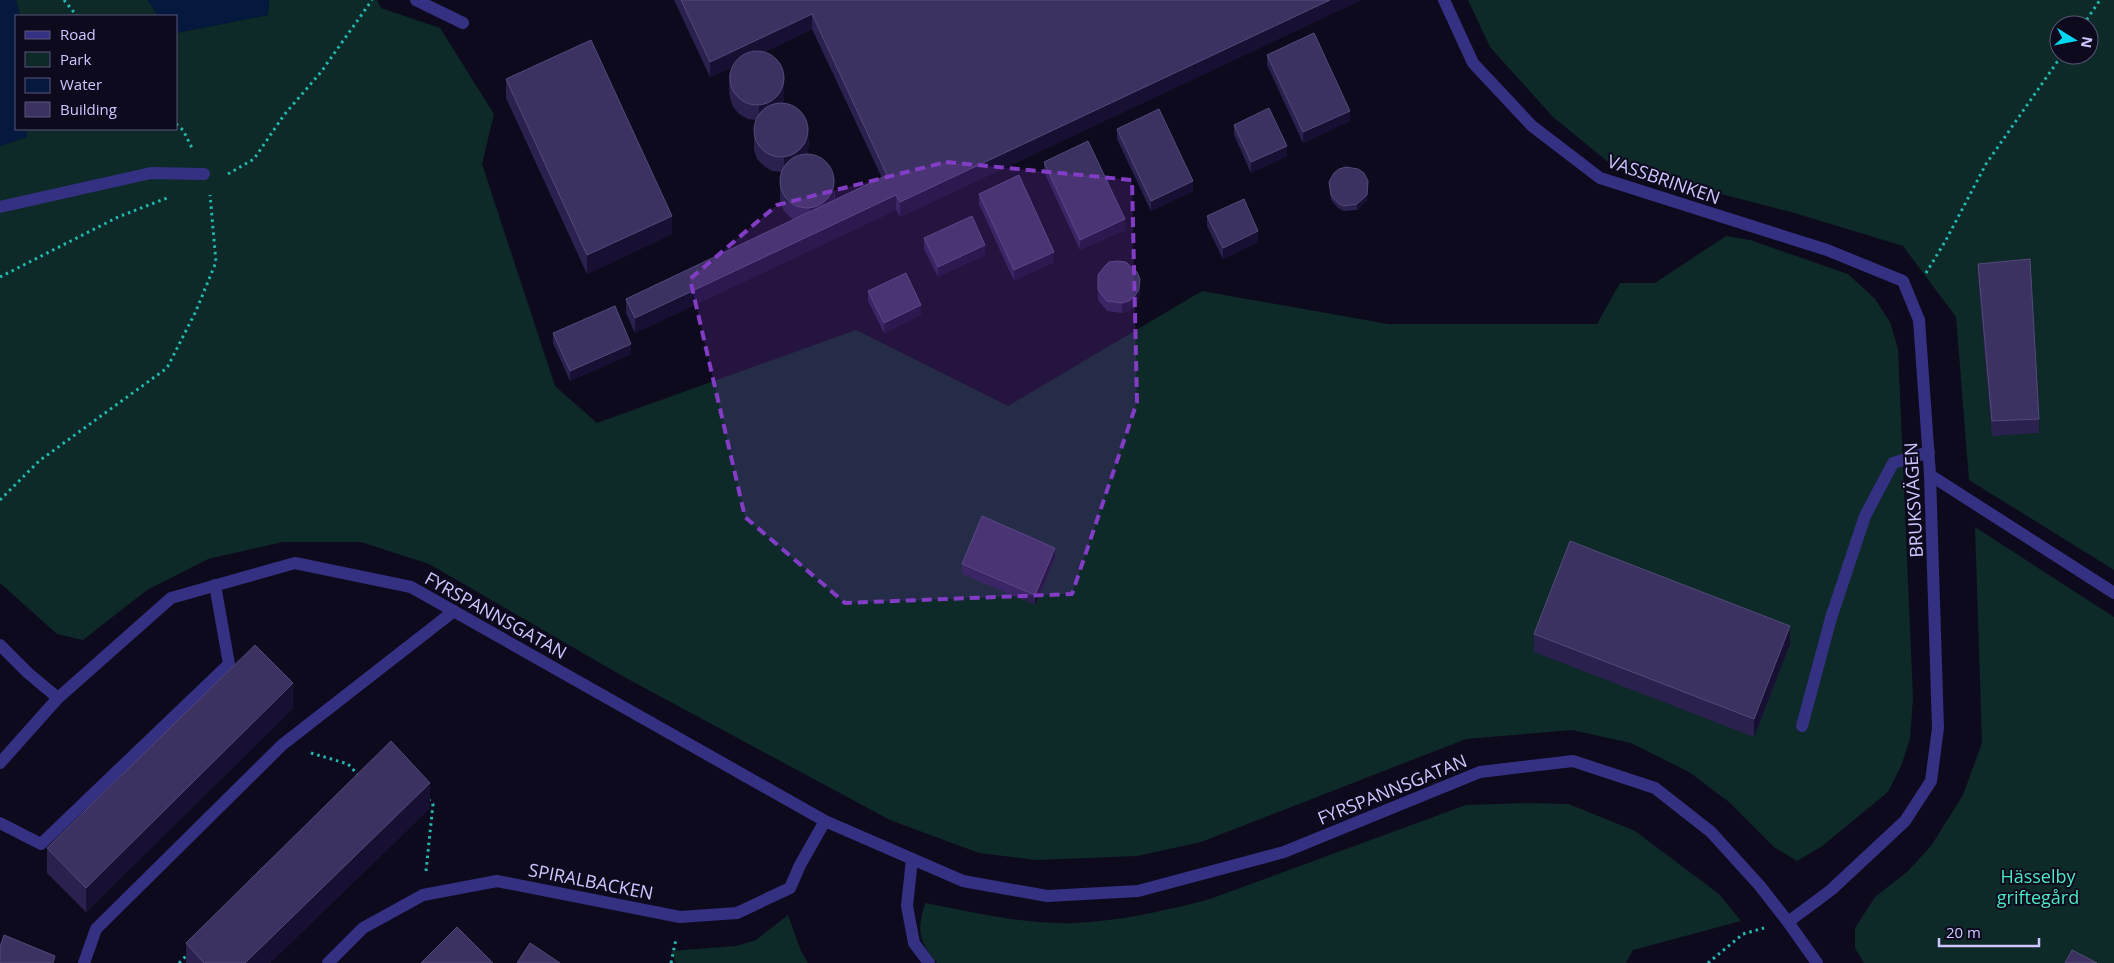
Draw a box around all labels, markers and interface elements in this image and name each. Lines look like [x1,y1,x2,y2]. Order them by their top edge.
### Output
legend [15,15,178,130]
north arrow [2049,15,2099,65]
text: Road [60,24,96,44]
text: N [2077,35,2098,50]
text: Park [60,49,91,69]
text: Water [60,74,102,94]
text: Building [60,99,117,119]
street label: VASSBRINKEN [1604,148,1724,210]
street label: BRUKSVÄGEN [1898,442,1928,558]
street label: FYRSPANNSGATAN [421,566,571,664]
street label: FYRSPANNSGATAN [1314,748,1470,830]
street label: SPIRALBACKEN [527,857,655,905]
park label: Hässelby griftegård [1997,864,2079,909]
scale bar [1939,916,2039,948]
text: 20 m [1946,922,1981,942]

